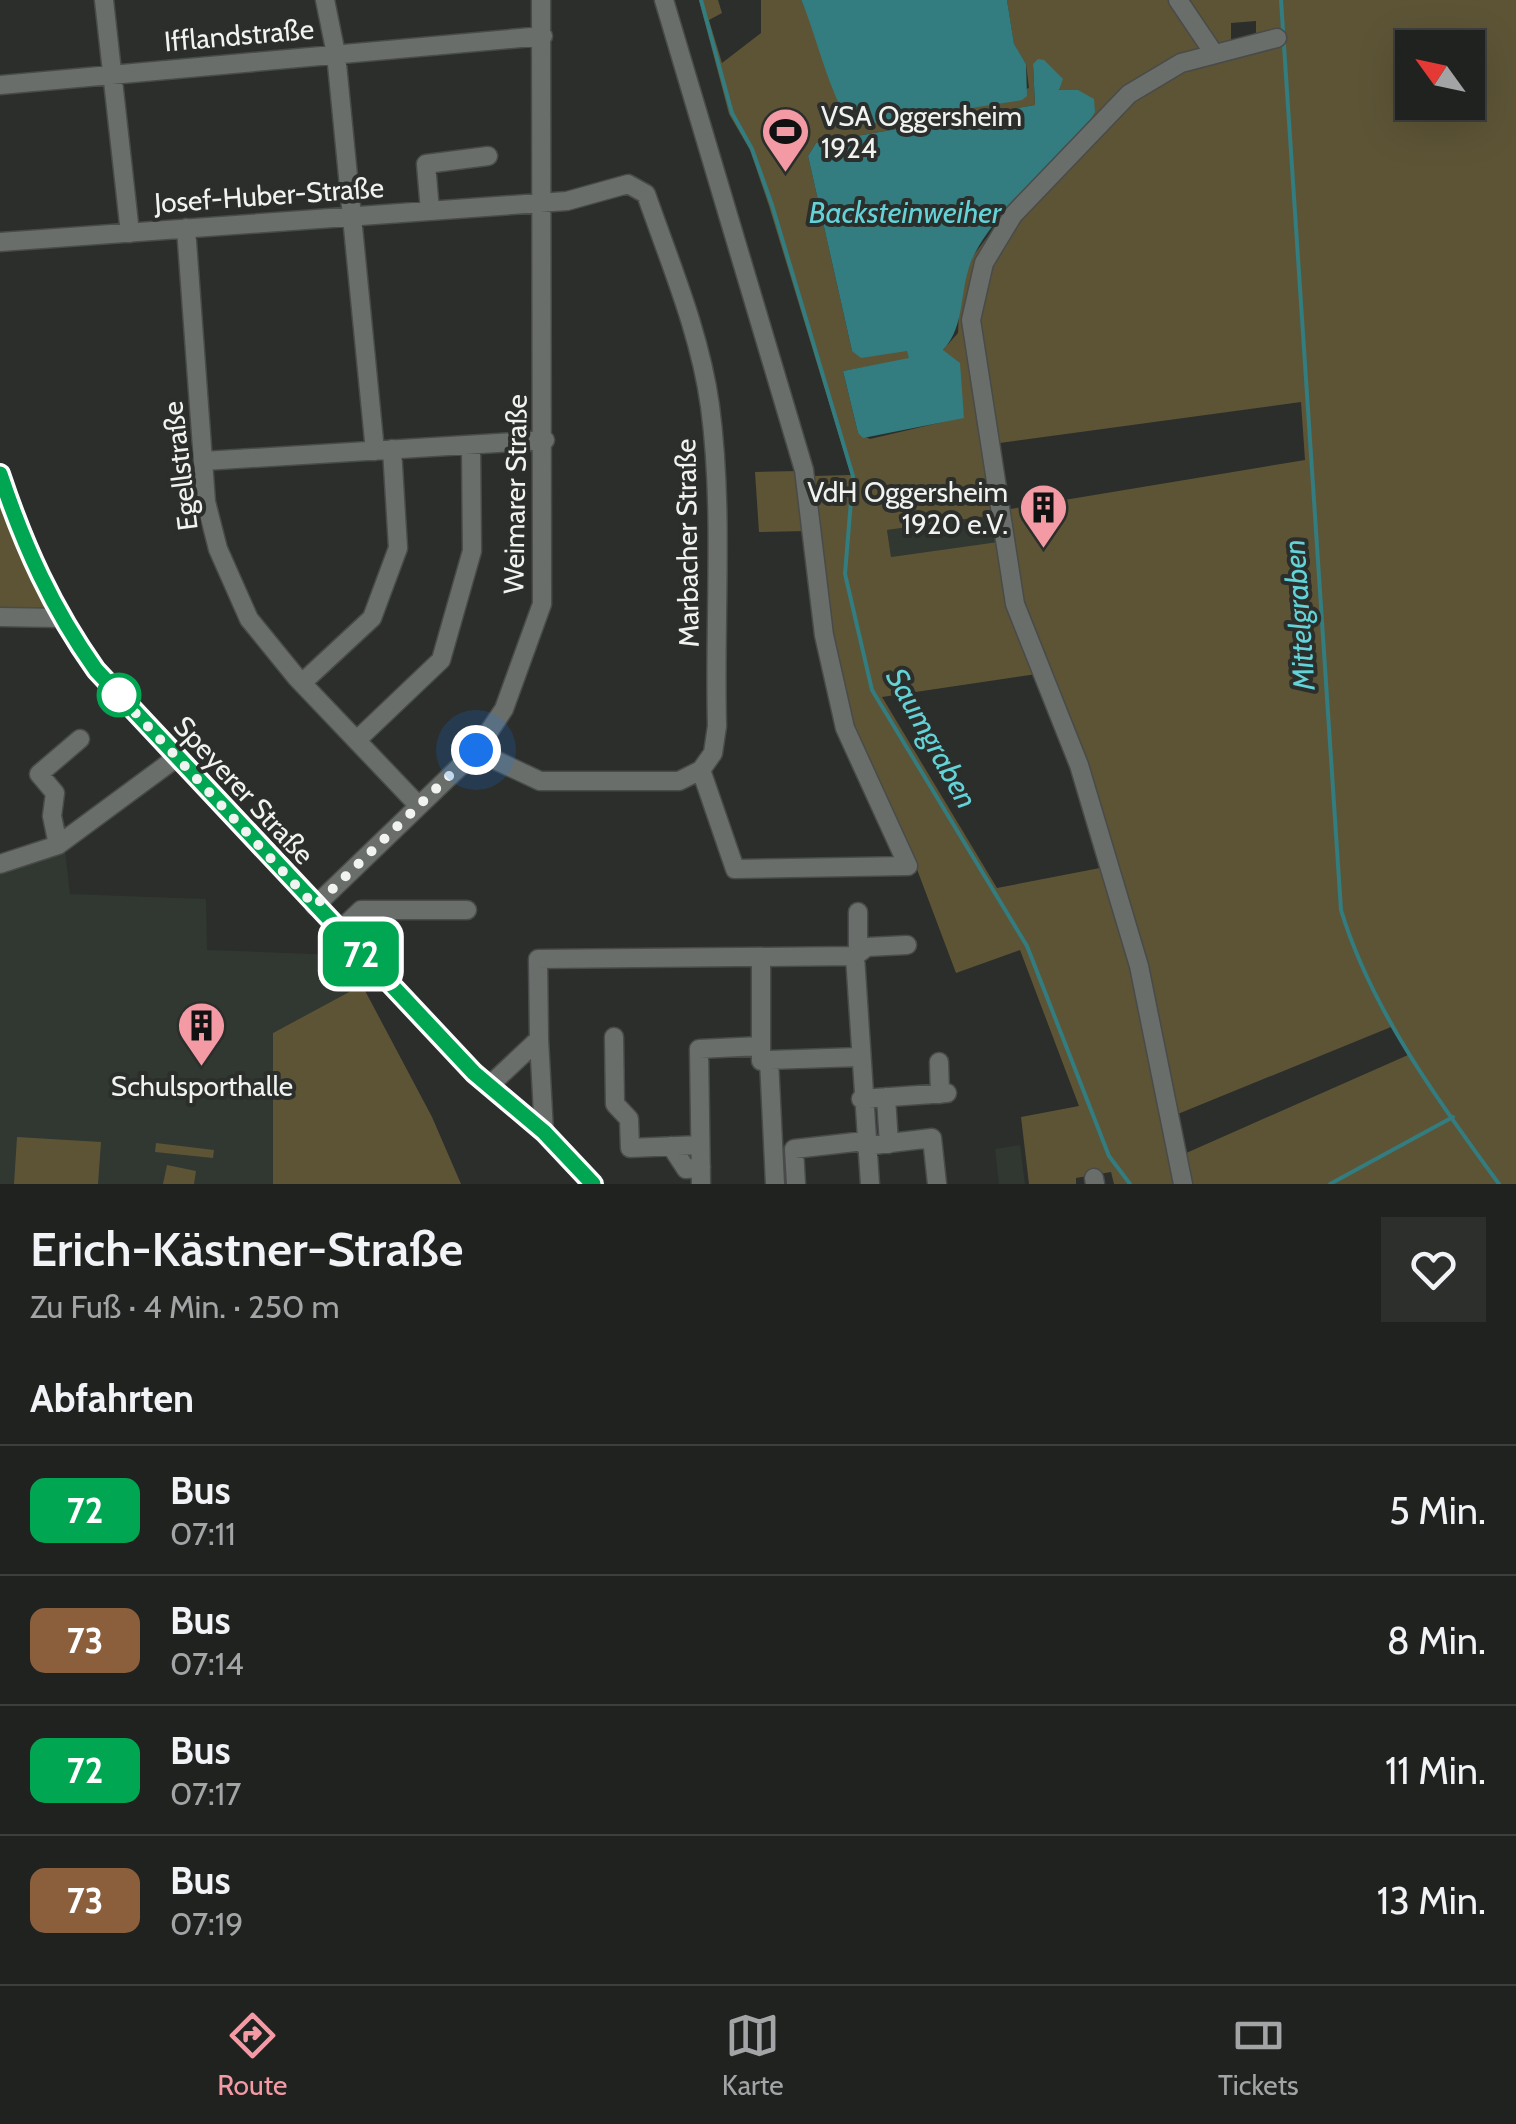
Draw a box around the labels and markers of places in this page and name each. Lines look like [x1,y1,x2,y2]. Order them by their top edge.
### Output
place label: VSA Oggersheim 1924 [821,99,1022,165]
sports icon: VSA Oggersheim 1924 [760,106,812,174]
place label: VdH Oggersheim 1920 e.V. [807,475,1008,541]
building icon: VdH Oggersheim 1920 e.V. [1017,482,1069,550]
unlabelled marker [98,674,140,716]
building icon: Schulsporthalle [176,1000,228,1068]
place label: Schulsporthalle [111,1069,293,1103]

